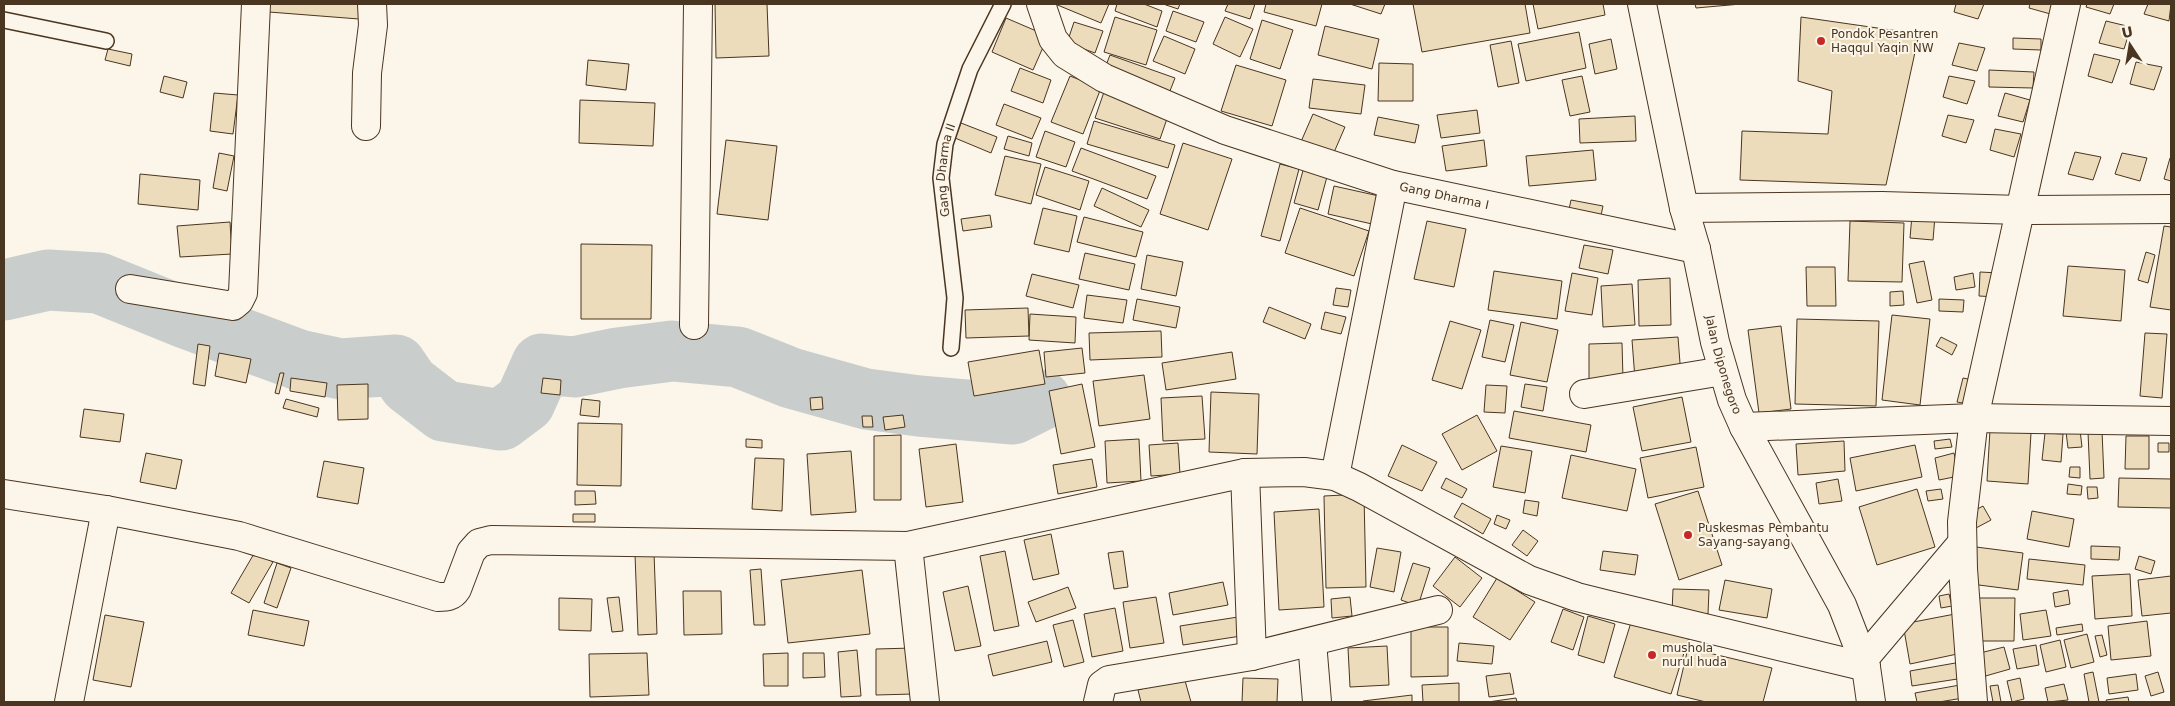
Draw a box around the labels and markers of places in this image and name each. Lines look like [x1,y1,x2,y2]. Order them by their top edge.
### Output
place label: Pondok Pesantren Haqqul Yaqin NW [1831,27,1938,55]
marker: Pondok Pesantren Haqqul Yaqin NW [1815,35,1827,47]
place label: Puskesmas Pembantu Sayang-sayang [1698,521,1829,549]
marker: Puskesmas Pembantu Sayang-sayang [1682,529,1694,541]
place label: mushola nurul huda [1662,641,1727,669]
marker: mushola nurul huda [1646,649,1658,661]

